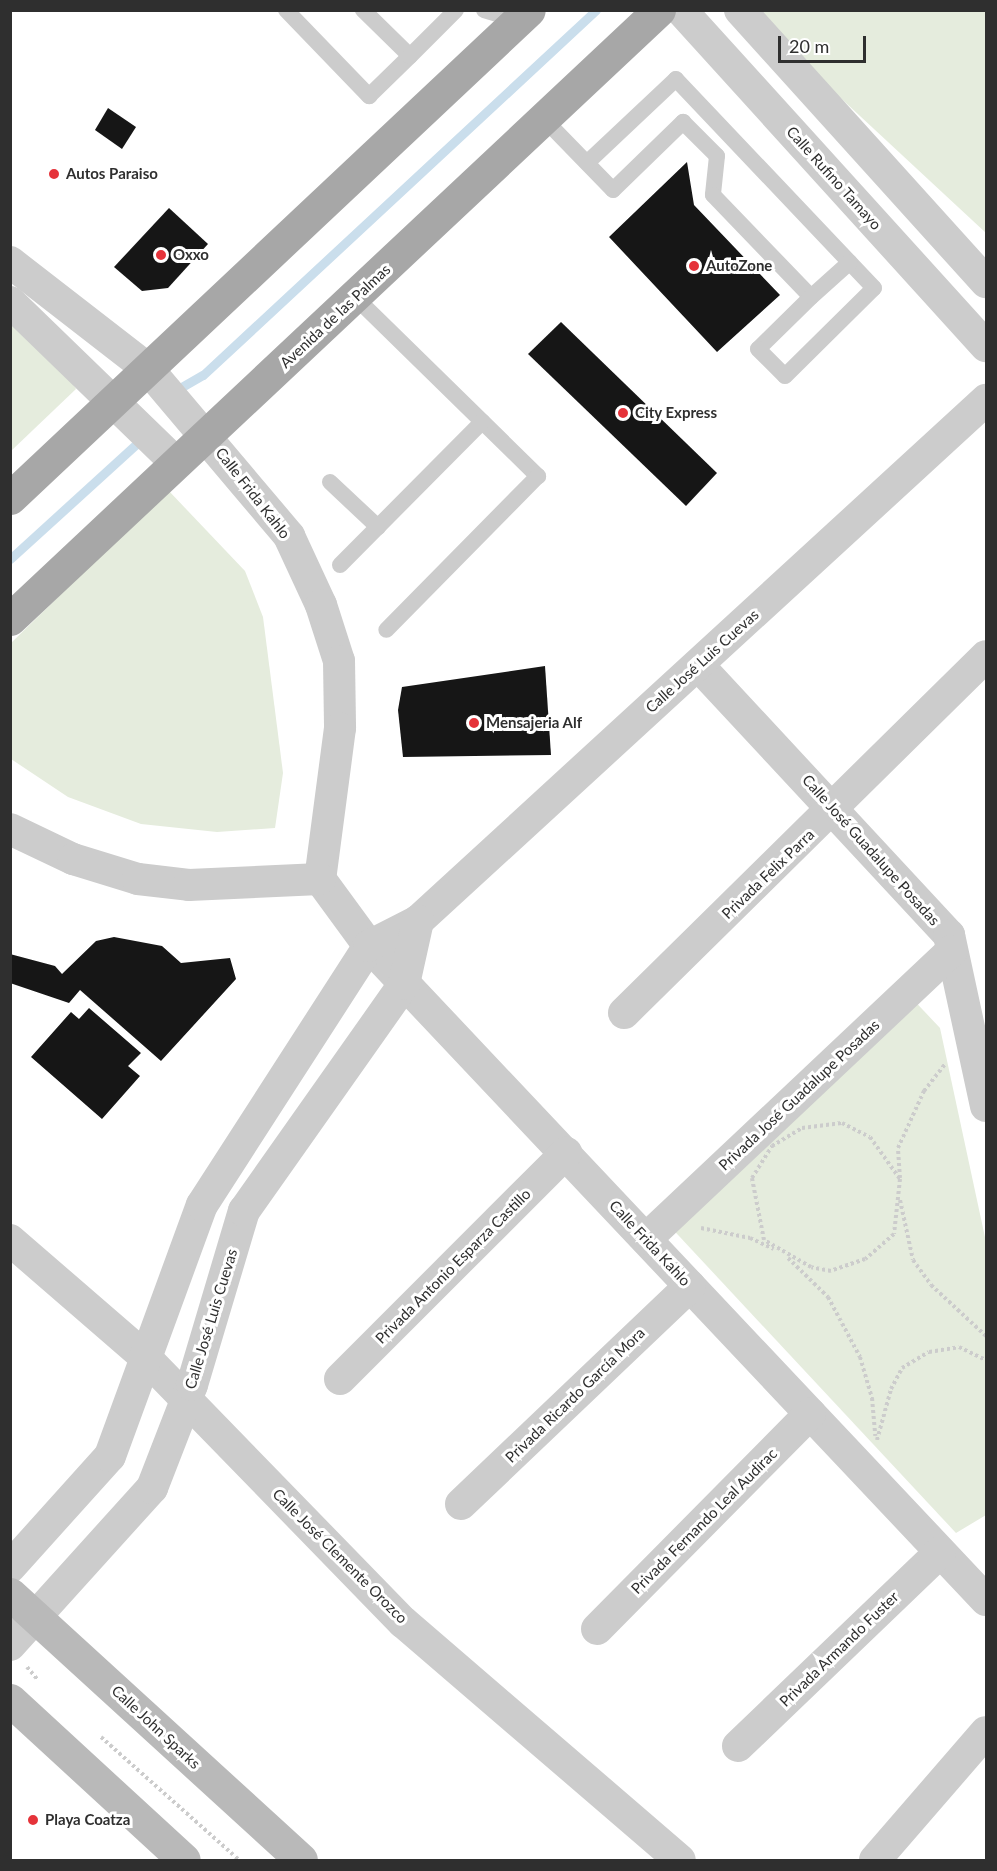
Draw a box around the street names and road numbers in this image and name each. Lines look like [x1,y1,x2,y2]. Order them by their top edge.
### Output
street label: Calle Rufino Tamayo [783,122,885,234]
street label: Avenida de las Palmas [276,260,394,372]
street label: Calle Frida Kahlo [212,444,294,542]
street label: Calle José Luis Cuevas [642,605,762,717]
street label: Calle José Guadalupe Posadas [798,771,944,929]
street label: Privada Felix Parra [718,825,818,923]
street label: Privada José Guadalupe Posadas [715,1016,883,1174]
street label: Privada Antonio Esparza Castillo [372,1185,534,1347]
street label: Calle Frida Kahlo [606,1196,694,1290]
street label: Calle José Luis Cuevas [181,1246,241,1392]
street label: Privada Ricardo García Mora [502,1324,648,1466]
street label: Privada Fernando Leal Audirac [627,1444,781,1598]
street label: Calle José Clemente Orozco [269,1485,411,1627]
street label: Privada Armando Fuster [776,1587,902,1711]
street label: Calle John Sparks [108,1681,204,1773]

